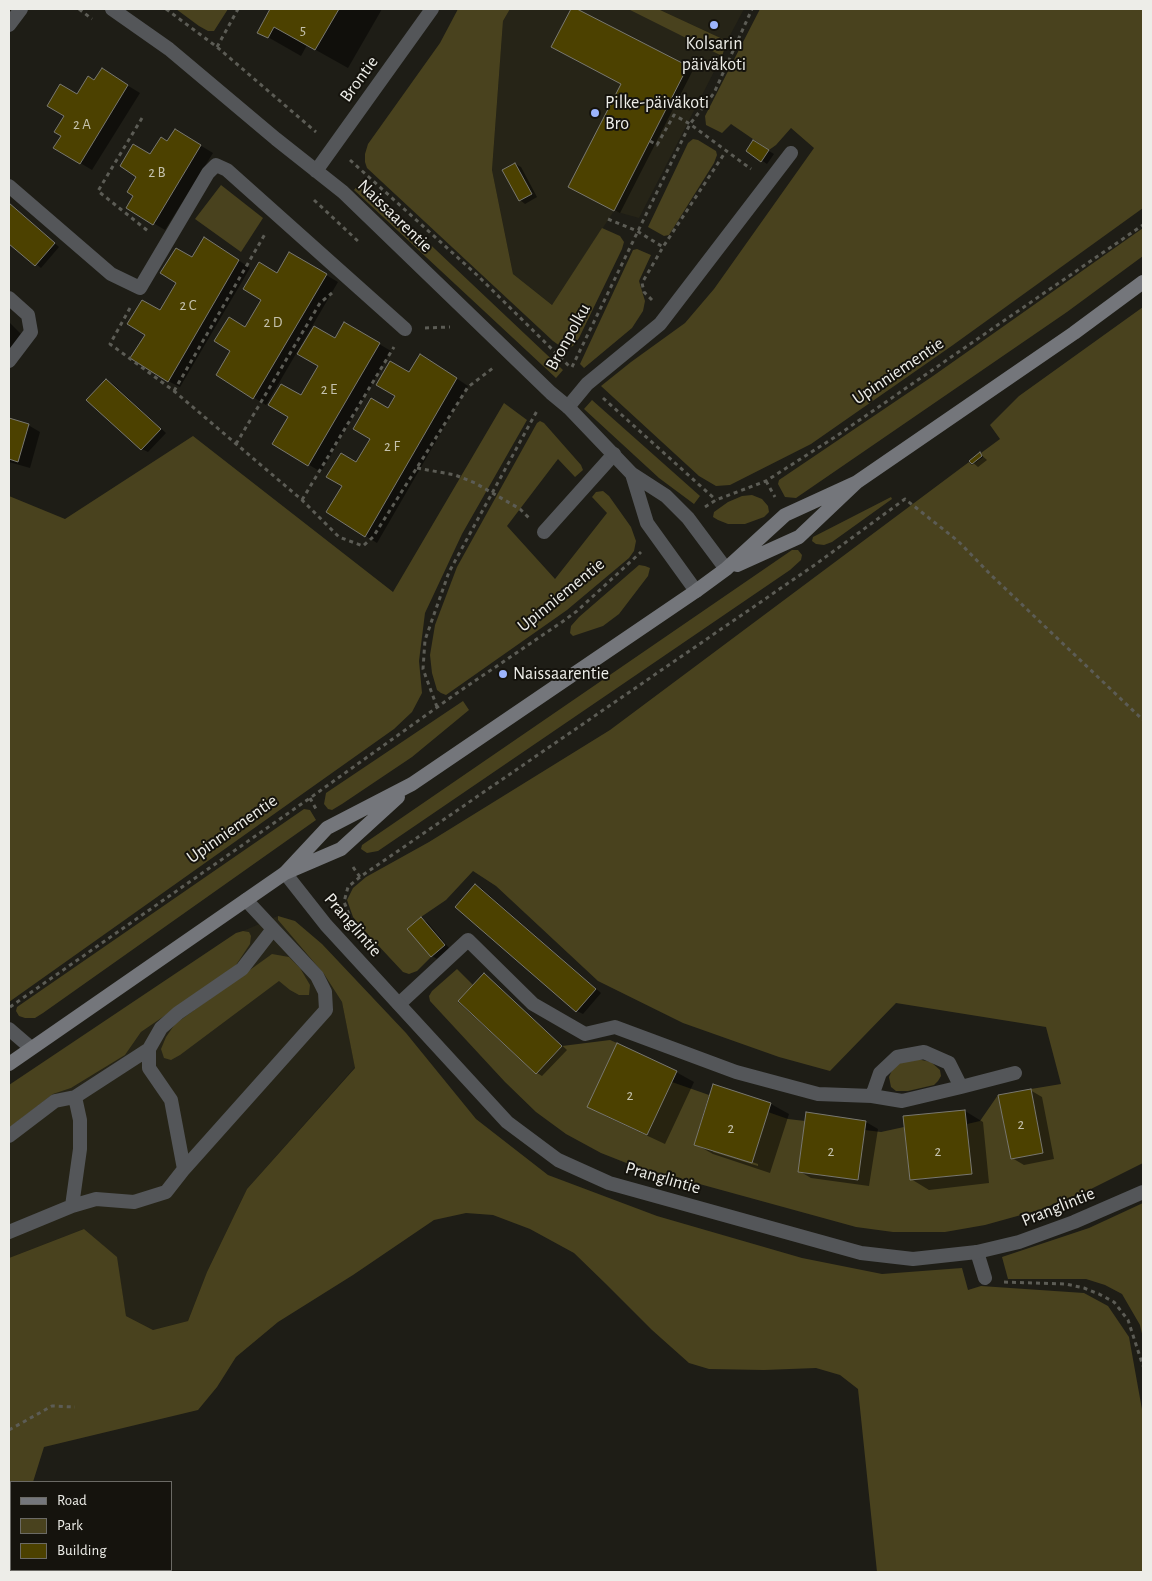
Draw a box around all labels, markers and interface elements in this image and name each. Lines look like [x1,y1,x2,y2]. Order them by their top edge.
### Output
marker: Kolsarin päiväkoti [708,19,720,31]
house number: 5 [300,21,306,39]
place label: Kolsarin päiväkoti [682,33,746,76]
street label: Brontie [335,52,383,106]
place label: Pilke-päiväkoti Bro [605,92,709,134]
marker: Pilke-päiväkoti Bro [589,107,601,119]
house number: 2 A [73,115,91,133]
house number: 2 B [148,163,166,181]
street label: Naissaarentie [353,175,437,257]
house number: 2 C [179,296,197,314]
street label: Bronpolku [541,300,595,374]
house number: 2 D [264,313,282,331]
street label: Upinniementie [848,332,948,410]
house number: 2 E [321,380,337,398]
house number: 2 F [384,437,400,455]
street label: Upinniementie [513,553,609,637]
place label: Naissaarentie [513,663,609,685]
marker: Naissaarentie [497,668,509,680]
street label: Upinniementie [182,790,282,868]
street label: Pranglintie [319,889,387,961]
house number: 2 [627,1086,633,1104]
house number: 2 [1018,1115,1024,1133]
house number: 2 [728,1119,734,1137]
house number: 2 [828,1142,834,1160]
house number: 2 [935,1142,941,1160]
street label: Pranglintie [623,1157,703,1199]
street label: Pranglintie [1018,1182,1098,1232]
legend [10,1481,172,1571]
text: Road [57,1493,87,1508]
text: Park [57,1518,83,1533]
text: Building [57,1543,107,1558]

